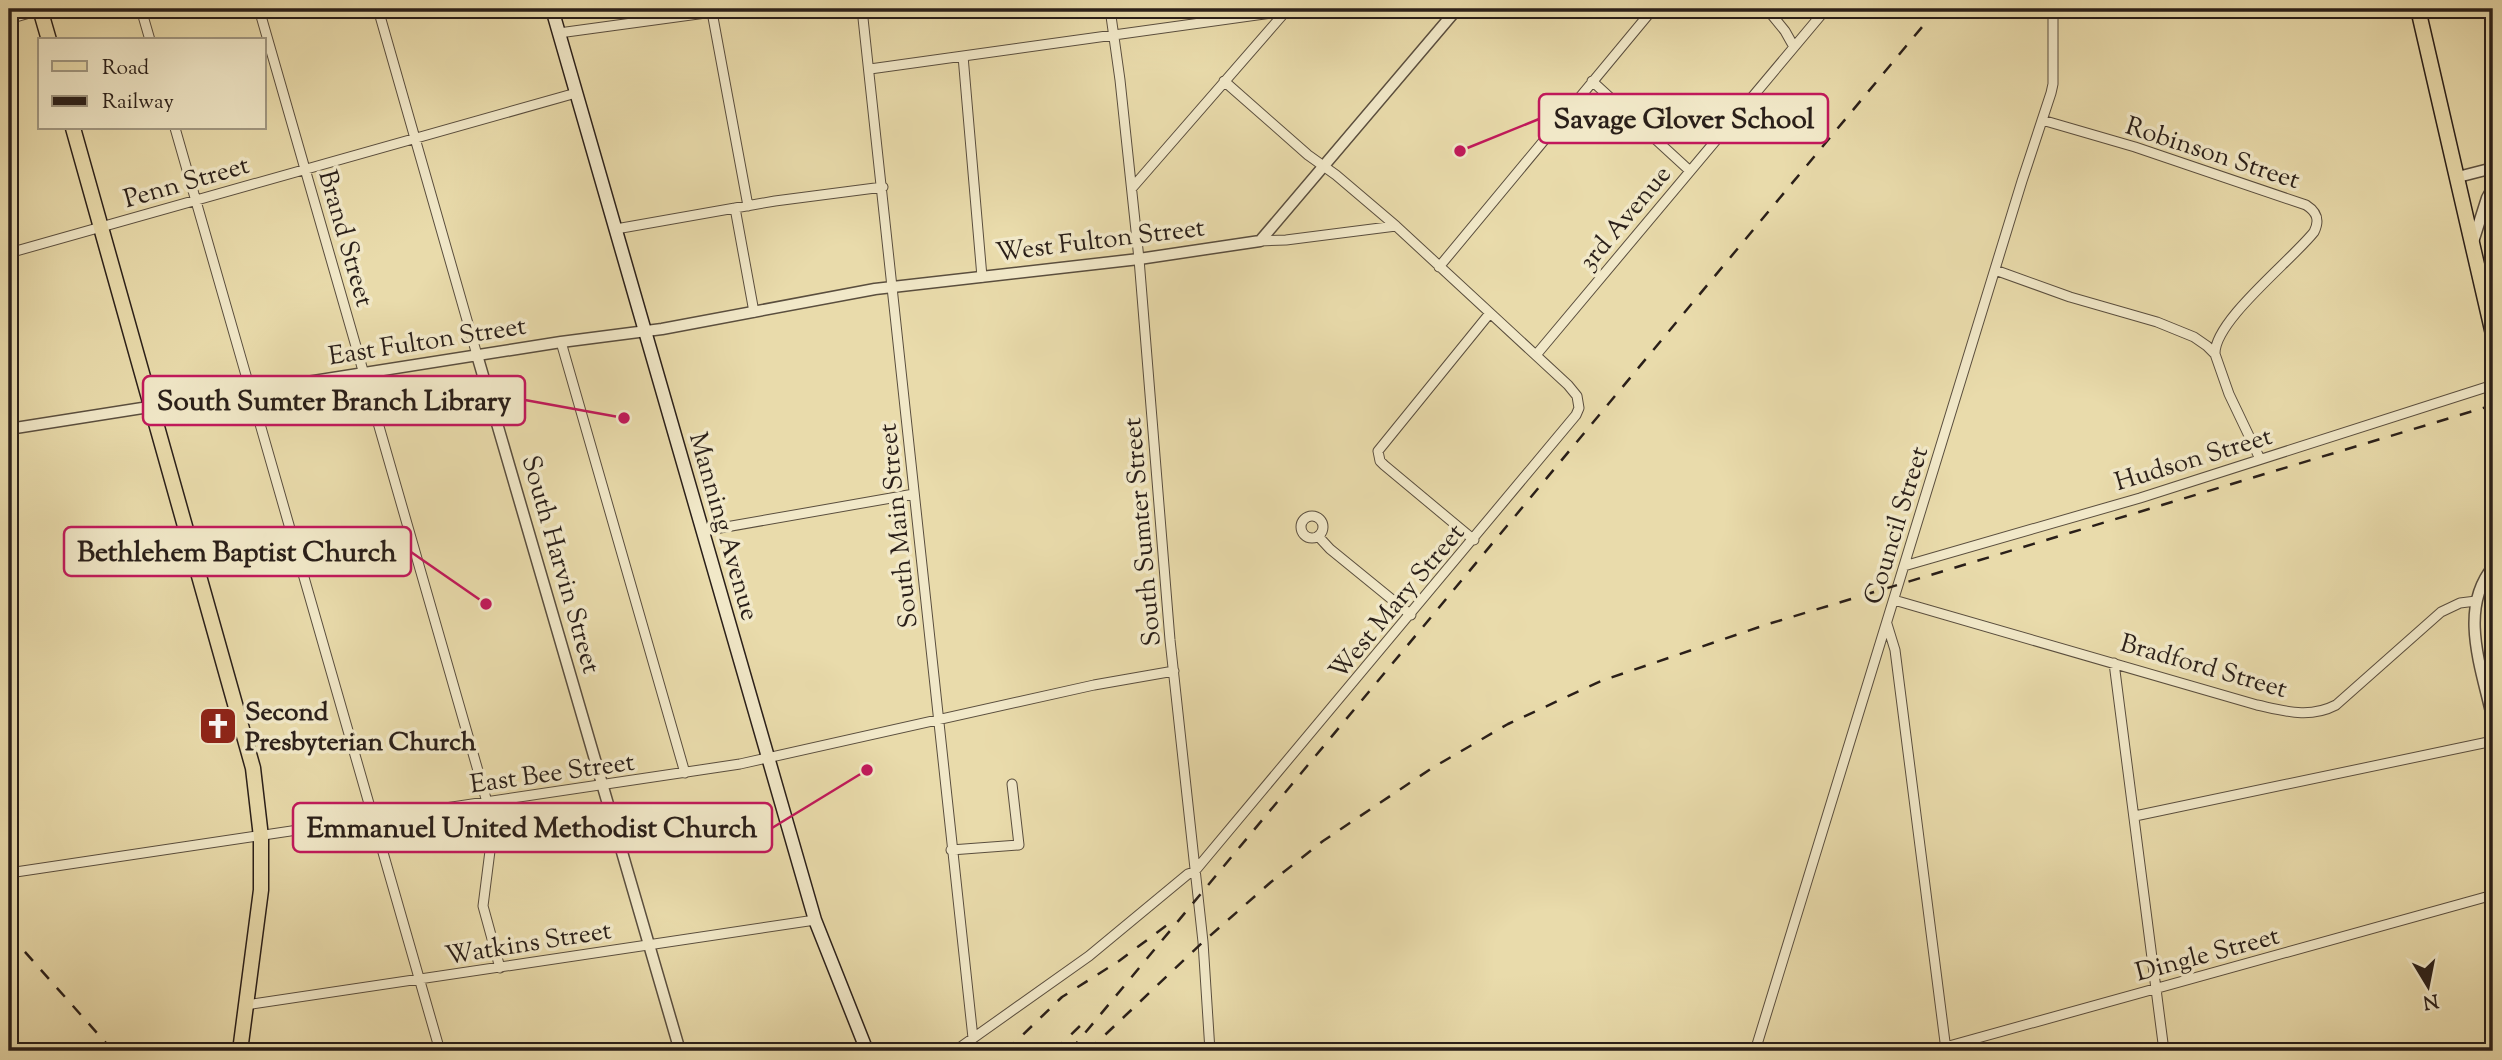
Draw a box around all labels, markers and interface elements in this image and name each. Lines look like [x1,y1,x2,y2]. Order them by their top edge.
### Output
legend [38,38,266,130]
text: Road [102,54,149,84]
text: Railway [102,88,174,118]
callout: Savage Glover School [1539,94,1828,143]
text: Savage Glover School [1554,101,1815,141]
street label: Robinson Street [2120,109,2304,200]
street label: Penn Street [120,148,254,219]
street label: 3rd Avenue [1571,158,1681,279]
street label: Brand Street [307,166,382,311]
street label: West Fulton Street [994,210,1207,273]
street label: East Fulton Street [326,309,529,376]
callout: South Sumter Branch Library [143,376,525,425]
text: South Sumter Branch Library [157,383,511,423]
street label: South Sumter Street [1115,416,1172,648]
street label: Hudson Street [2111,419,2277,502]
street label: South Main Street [870,421,929,630]
street label: Manning Avenue [678,428,767,625]
street label: Council Street [1856,442,1939,609]
street label: South Harvin Street [511,451,608,678]
street label: West Mary Street [1321,516,1474,689]
callout: Bethlehem Baptist Church [64,527,411,576]
text: Bethlehem Baptist Church [77,534,397,574]
street label: Bradford Street [2115,626,2291,709]
place label: Second Presbyterian Church [245,695,477,762]
church icon: Second Presbyterian Church [197,705,239,747]
street label: East Bee Street [468,745,637,804]
callout: Emmanuel United Methodist Church [293,803,772,852]
text: Emmanuel United Methodist Church [307,810,758,850]
street label: Watkins Street [443,913,614,976]
street label: Dingle Street [2132,918,2284,992]
north arrow [2394,951,2464,1021]
text: N [2421,986,2440,1015]

